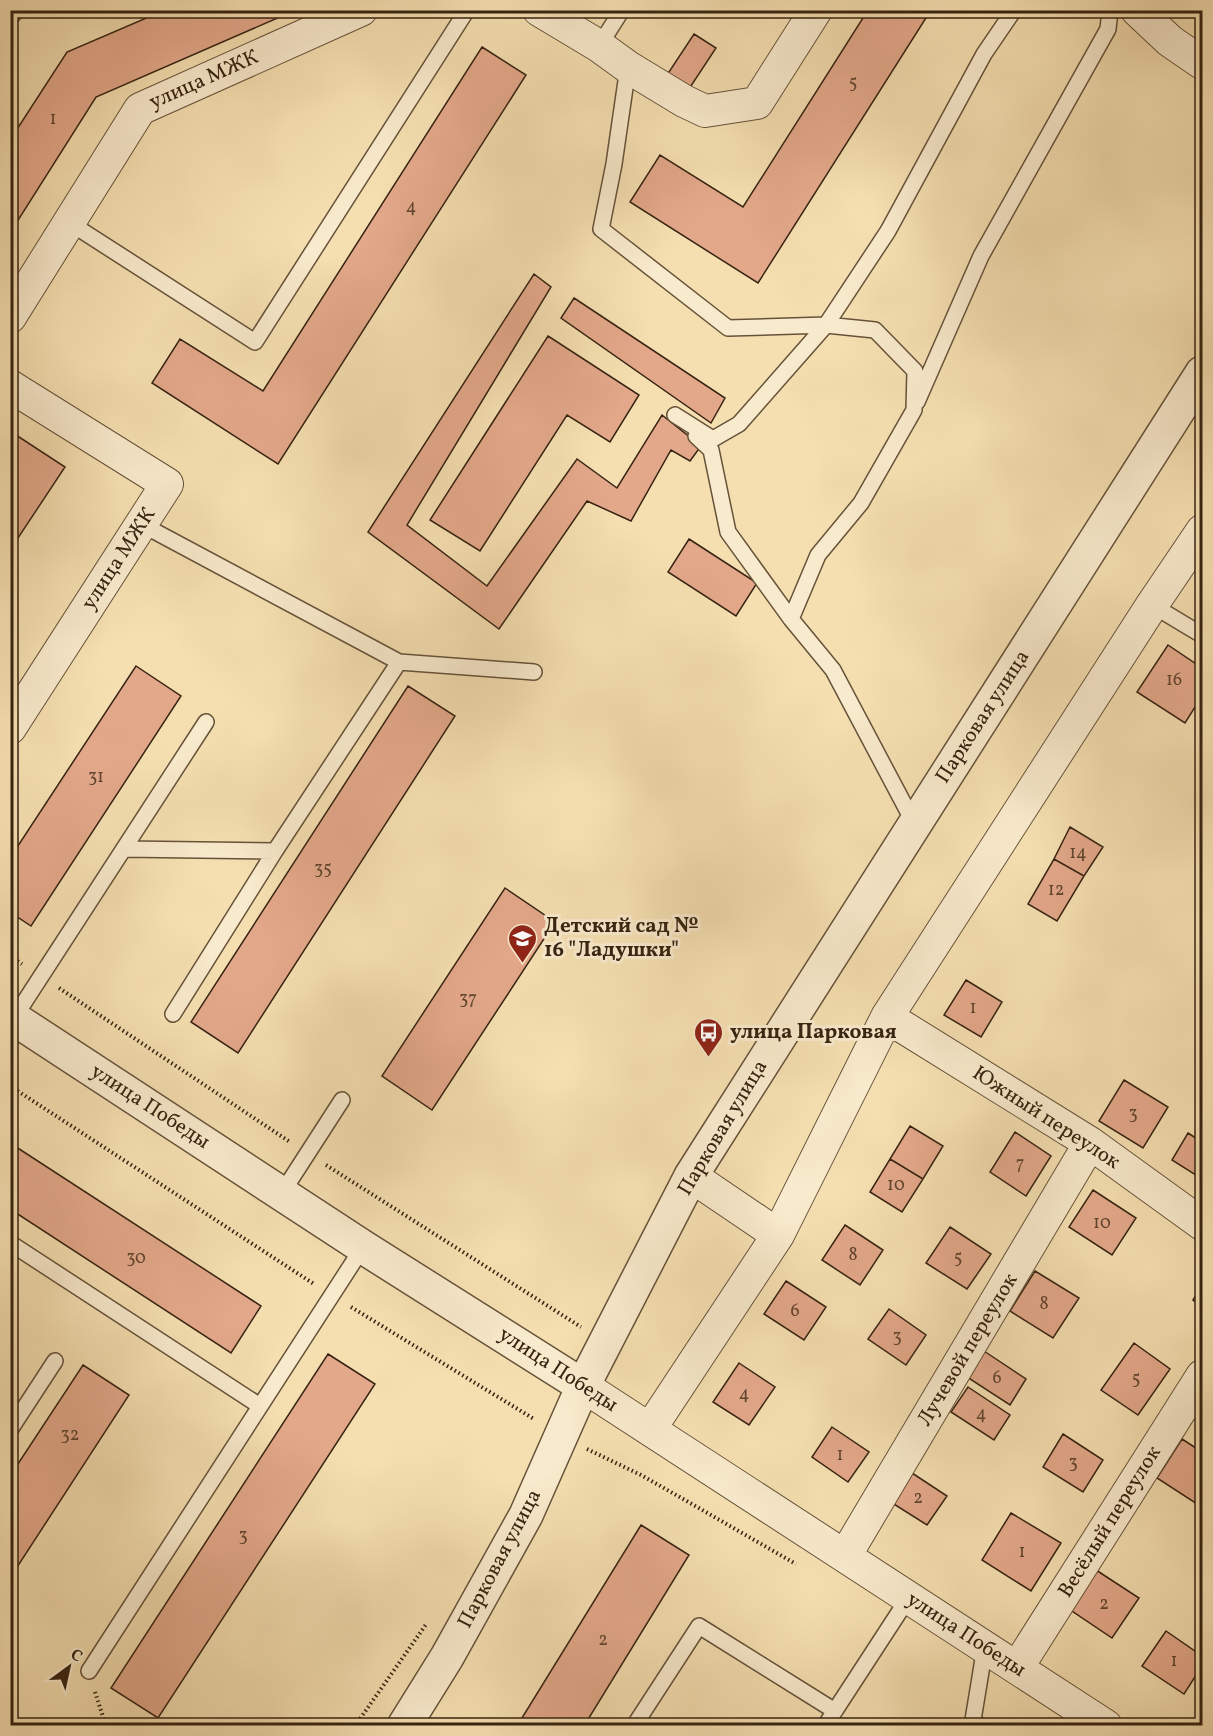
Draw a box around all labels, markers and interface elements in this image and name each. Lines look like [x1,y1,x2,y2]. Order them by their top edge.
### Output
street label: улица МЖК [145,43,263,117]
house number: 5 [849,71,857,96]
house number: 1 [50,107,56,132]
house number: 4 [406,195,416,220]
street label: улица МЖК [75,502,163,616]
street label: Парковая улица [929,645,1037,789]
house number: 16 [1166,668,1182,693]
house number: 31 [88,765,104,790]
house number: 14 [1069,841,1087,866]
house number: 35 [314,857,332,882]
house number: 12 [1048,878,1064,903]
place label: Детский сад № 16 "Ладушки" [544,912,699,965]
school or university icon: Детский сад № 16 "Ладушки" [507,922,539,964]
house number: 37 [459,987,477,1012]
house number: 1 [970,996,976,1021]
bus stop icon: улица Парковая [693,1016,725,1058]
place label: улица Парковая [730,1018,897,1047]
street label: Парковая улица [671,1055,775,1201]
street label: улица Победы [85,1057,216,1157]
street label: Южный переулок [966,1059,1126,1177]
house number: 3 [1128,1102,1138,1127]
house number: 7 [1016,1152,1024,1177]
house number: 10 [887,1173,905,1198]
house number: 10 [1093,1211,1111,1236]
house number: 8 [848,1243,858,1268]
house number: 30 [126,1246,146,1271]
house number: 5 [954,1246,962,1271]
street label: Лучевой переулок [911,1268,1025,1432]
house number: 8 [1039,1292,1049,1317]
house number: 6 [790,1299,800,1324]
street label: улица Победы [493,1320,624,1420]
house number: 3 [892,1325,902,1350]
house number: 6 [992,1366,1002,1391]
house number: 5 [1132,1367,1140,1392]
house number: 4 [739,1382,749,1407]
house number: 4 [976,1402,986,1427]
house number: 32 [61,1423,79,1448]
street label: Весёлый переулок [1052,1440,1168,1604]
house number: 1 [837,1443,843,1468]
house number: 3 [1068,1451,1078,1476]
street label: Парковая улица [451,1484,549,1634]
house number: 2 [913,1486,923,1511]
house number: 3 [238,1524,248,1549]
house number: 1 [1019,1540,1025,1565]
street label: улица Победы [901,1585,1032,1685]
house number: 2 [1099,1592,1109,1617]
house number: 2 [598,1628,608,1653]
north arrow [39,1637,99,1697]
text: С [66,1644,86,1668]
house number: 1 [1171,1649,1177,1674]

